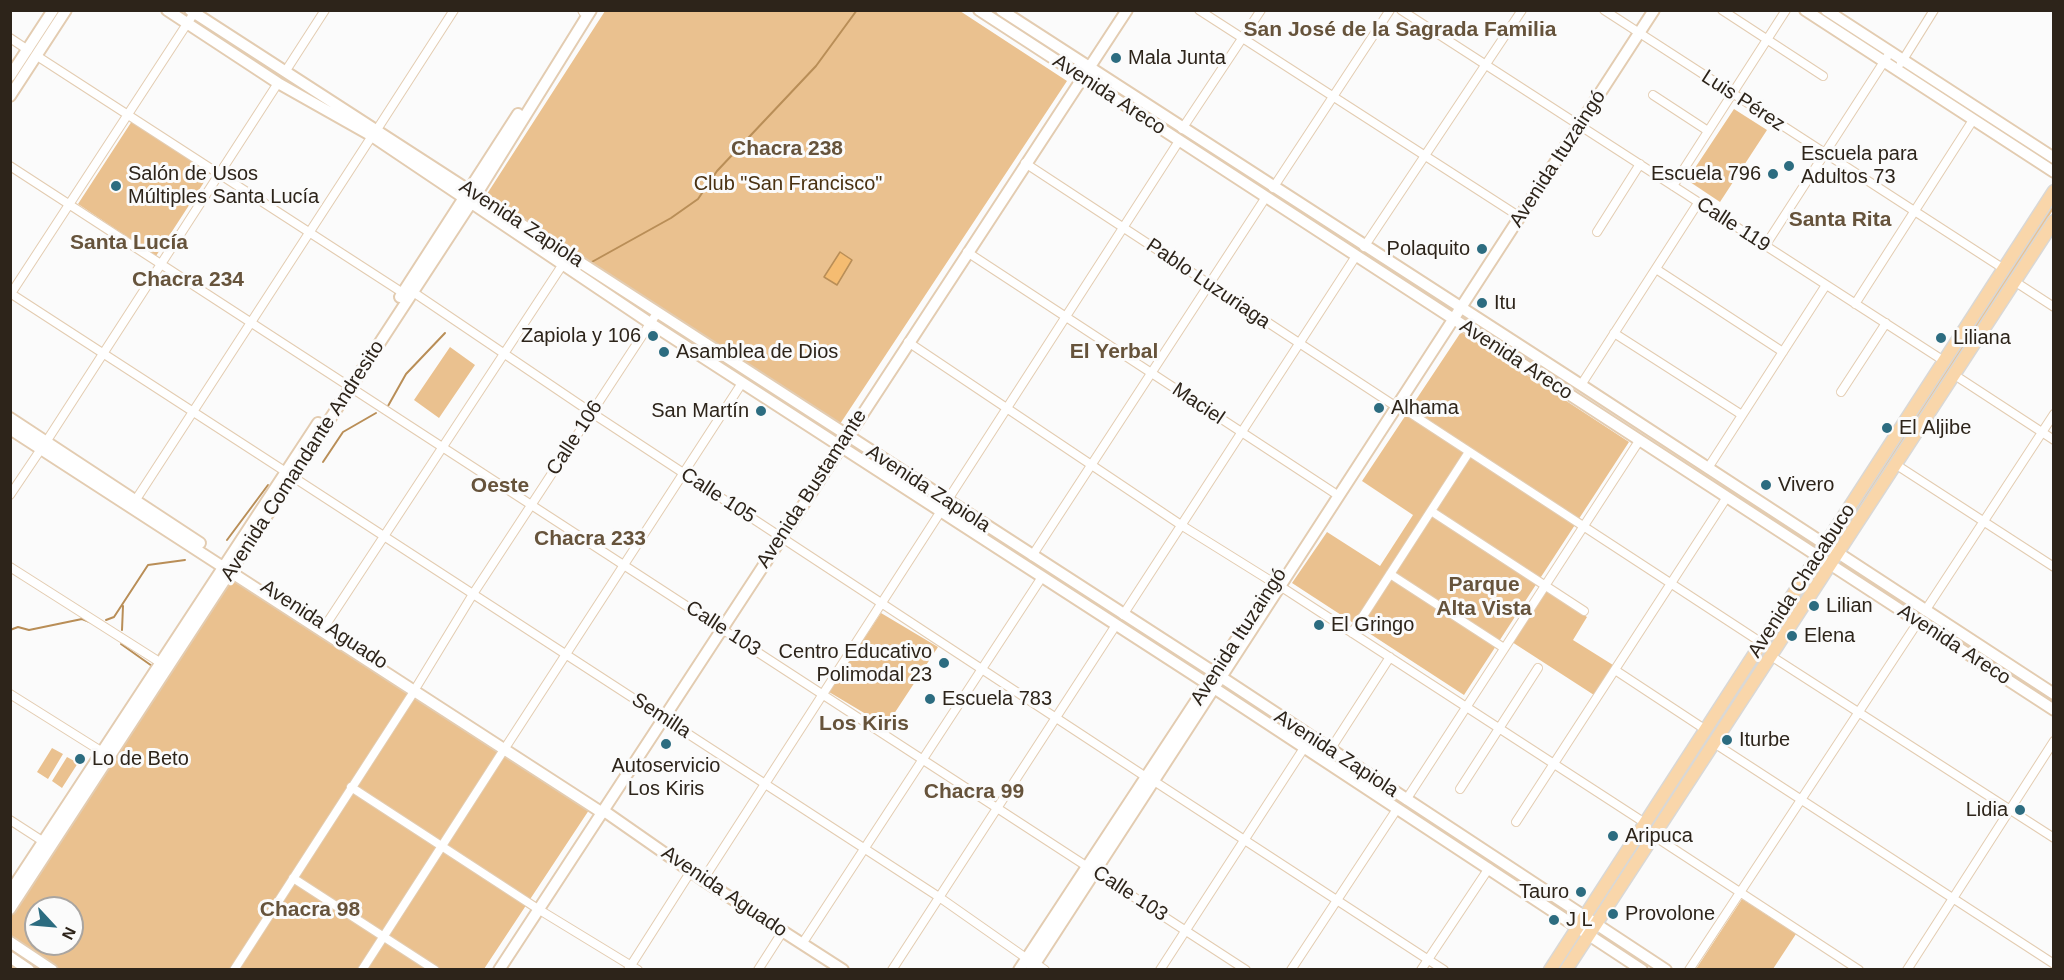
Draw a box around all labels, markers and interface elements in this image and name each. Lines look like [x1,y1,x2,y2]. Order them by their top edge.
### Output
district label: San José de la Sagrada Familia [1244,17,1556,43]
place label: Mala Junta [1128,46,1226,70]
street label: Avenida Areco [1048,50,1170,140]
marker: Mala Junta [1109,51,1123,65]
street label: Luis Pérez [1697,65,1789,137]
street label: Avenida Ituzaingó [1505,86,1611,232]
district label: Chacra 238 [731,136,843,162]
place label: Escuela para Adultos 73 [1801,142,1918,189]
marker: Escuela para Adultos 73 [1782,159,1796,173]
place label: Salón de Usos Múltiples Santa Lucía [128,162,319,209]
place label: Escuela 796 [1651,162,1761,186]
marker: Escuela 796 [1766,167,1780,181]
park label: Club "San Francisco" [694,172,882,196]
street label: Avenida Zapiola [454,175,588,273]
marker: Salón de Usos Múltiples Santa Lucía [109,179,123,193]
street label: Calle 119 [1692,192,1774,258]
district label: Santa Rita [1789,207,1891,233]
district label: Santa Lucía [70,230,188,256]
street label: Pablo Luzuriaga [1141,234,1275,334]
place label: Polaquito [1387,237,1470,261]
marker: Polaquito [1475,242,1489,256]
district label: Chacra 234 [132,267,244,293]
place label: Itu [1494,291,1516,315]
marker: Itu [1475,296,1489,310]
street label: Avenida Areco [1455,315,1577,405]
place label: Zapiola y 106 [521,324,641,348]
place label: Liliana [1953,326,2011,350]
marker: Zapiola y 106 [646,329,660,343]
marker: Liliana [1934,331,1948,345]
street label: Avenida Comandante Andresito [216,336,390,586]
district label: El Yerbal [1070,339,1158,365]
place label: Asamblea de Dios [676,340,838,364]
marker: Asamblea de Dios [657,345,671,359]
street label: Maciel [1167,378,1229,430]
street label: Calle 106 [542,396,608,480]
place label: Alhama [1391,396,1459,420]
place label: San Martín [651,399,749,423]
marker: Alhama [1372,401,1386,415]
marker: San Martín [754,404,768,418]
street label: Avenida Bustamante [752,405,872,573]
place label: El Aljibe [1899,416,1971,440]
marker: El Aljibe [1880,421,1894,435]
street label: Avenida Zapiola [861,440,995,538]
street label: Calle 105 [676,463,760,529]
district label: Oeste [471,473,529,499]
place label: Vivero [1778,473,1834,497]
marker: Vivero [1759,478,1773,492]
street label: Avenida Chacabuco [1743,500,1861,662]
district label: Chacra 233 [534,526,646,552]
street label: Avenida Ituzaingó [1186,564,1292,710]
district label: Parque Alta Vista [1436,572,1532,622]
street label: Avenida Aguado [256,575,392,675]
place label: Lilian [1826,594,1873,618]
street label: Calle 103 [681,596,765,662]
marker: Lilian [1807,599,1821,613]
street label: Avenida Areco [1893,600,2015,690]
place label: El Gringo [1331,613,1414,637]
marker: El Gringo [1312,618,1326,632]
place label: Elena [1804,624,1855,648]
marker: Elena [1785,629,1799,643]
place label: Centro Educativo Polimodal 23 [779,640,932,687]
marker: Centro Educativo Polimodal 23 [937,656,951,670]
place label: Escuela 783 [942,687,1052,711]
street label: Semilla [627,688,695,744]
marker: Escuela 783 [923,692,937,706]
street label: Avenida Zapiola [1269,705,1403,803]
district label: Los Kiris [819,711,909,737]
place label: Iturbe [1739,728,1790,752]
marker: Iturbe [1720,733,1734,747]
marker: Autoservicio Los Kiris [659,737,673,751]
place label: Lo de Beto [92,747,189,771]
marker: Lo de Beto [73,752,87,766]
place label: Autoservicio Los Kiris [612,754,720,801]
district label: Chacra 99 [924,779,1024,805]
place label: Lidia [1966,798,2008,822]
marker: Lidia [2013,803,2027,817]
place label: Aripuca [1625,824,1693,848]
marker: Aripuca [1606,829,1620,843]
street label: Avenida Aguado [657,841,791,943]
street label: Calle 103 [1088,861,1172,927]
place label: Tauro [1519,880,1569,904]
marker: Tauro [1574,885,1588,899]
north arrow [24,896,84,956]
district label: Chacra 98 [260,897,360,923]
place label: Provolone [1625,902,1715,926]
marker: Provolone [1606,907,1620,921]
place label: J L [1566,908,1593,932]
marker: J L [1547,913,1561,927]
text: N [59,924,79,942]

